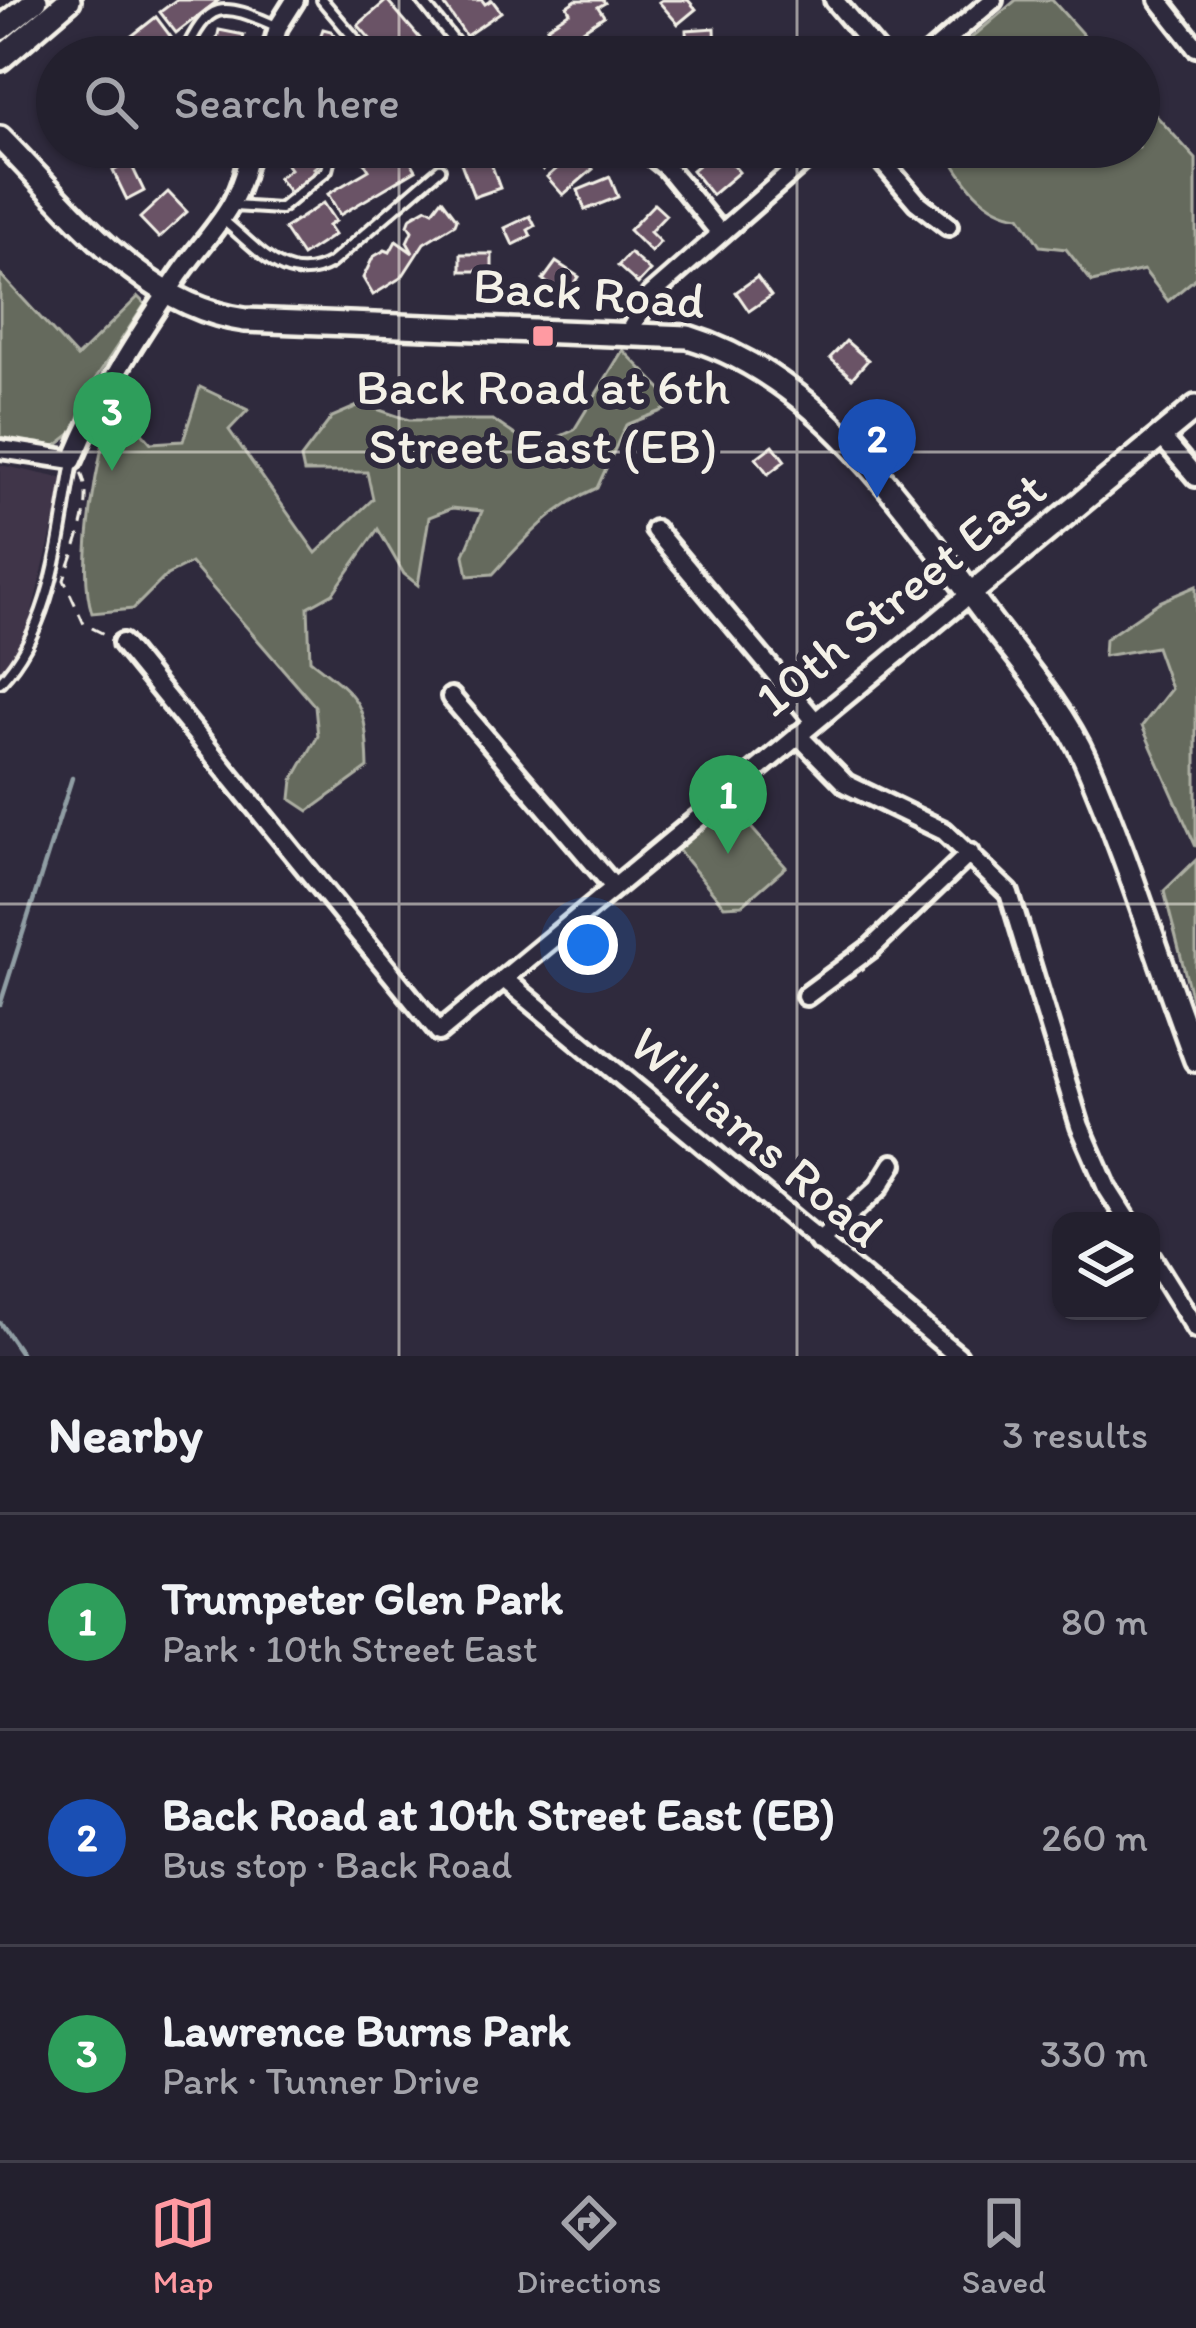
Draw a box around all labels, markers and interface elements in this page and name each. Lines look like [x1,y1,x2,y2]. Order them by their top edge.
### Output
search box [36,36,1160,168]
icon: search [78,69,144,135]
text: Search here [174,75,400,129]
street label: Back Road [471,254,707,331]
marker: Back Road at 6th Street East (EB) [530,323,556,349]
place label: Back Road at 6th Street East (EB) [356,356,730,476]
pin: 3 [73,372,151,471]
pin: 2 [838,399,916,498]
street label: 10th Street East [743,458,1058,729]
pin: 1 [689,755,767,854]
your location [558,915,618,975]
street label: Williams Road [618,1013,895,1260]
map controls [1052,1212,1160,1320]
button: layers [1052,1212,1160,1320]
text: Nearby [48,1404,203,1465]
text: 3 results [1002,1411,1148,1458]
text: Trumpeter Glen Park [162,1571,563,1625]
text: 1 [78,1598,96,1645]
text: 80 m [1061,1598,1148,1645]
text: Park · 10th Street East [162,1625,538,1672]
text: Back Road at 10th Street East (EB) [162,1787,835,1841]
text: 2 [77,1814,97,1861]
text: 260 m [1041,1814,1148,1861]
text: Bus stop · Back Road [162,1841,512,1888]
text: Lawrence Burns Park [162,2003,570,2057]
text: 3 [76,2030,98,2077]
text: 330 m [1040,2030,1148,2077]
text: Park · Tunner Drive [162,2057,480,2104]
tab: Map [150,2190,216,2301]
tab: Directions [516,2190,661,2301]
tab: Saved [962,2190,1046,2301]

